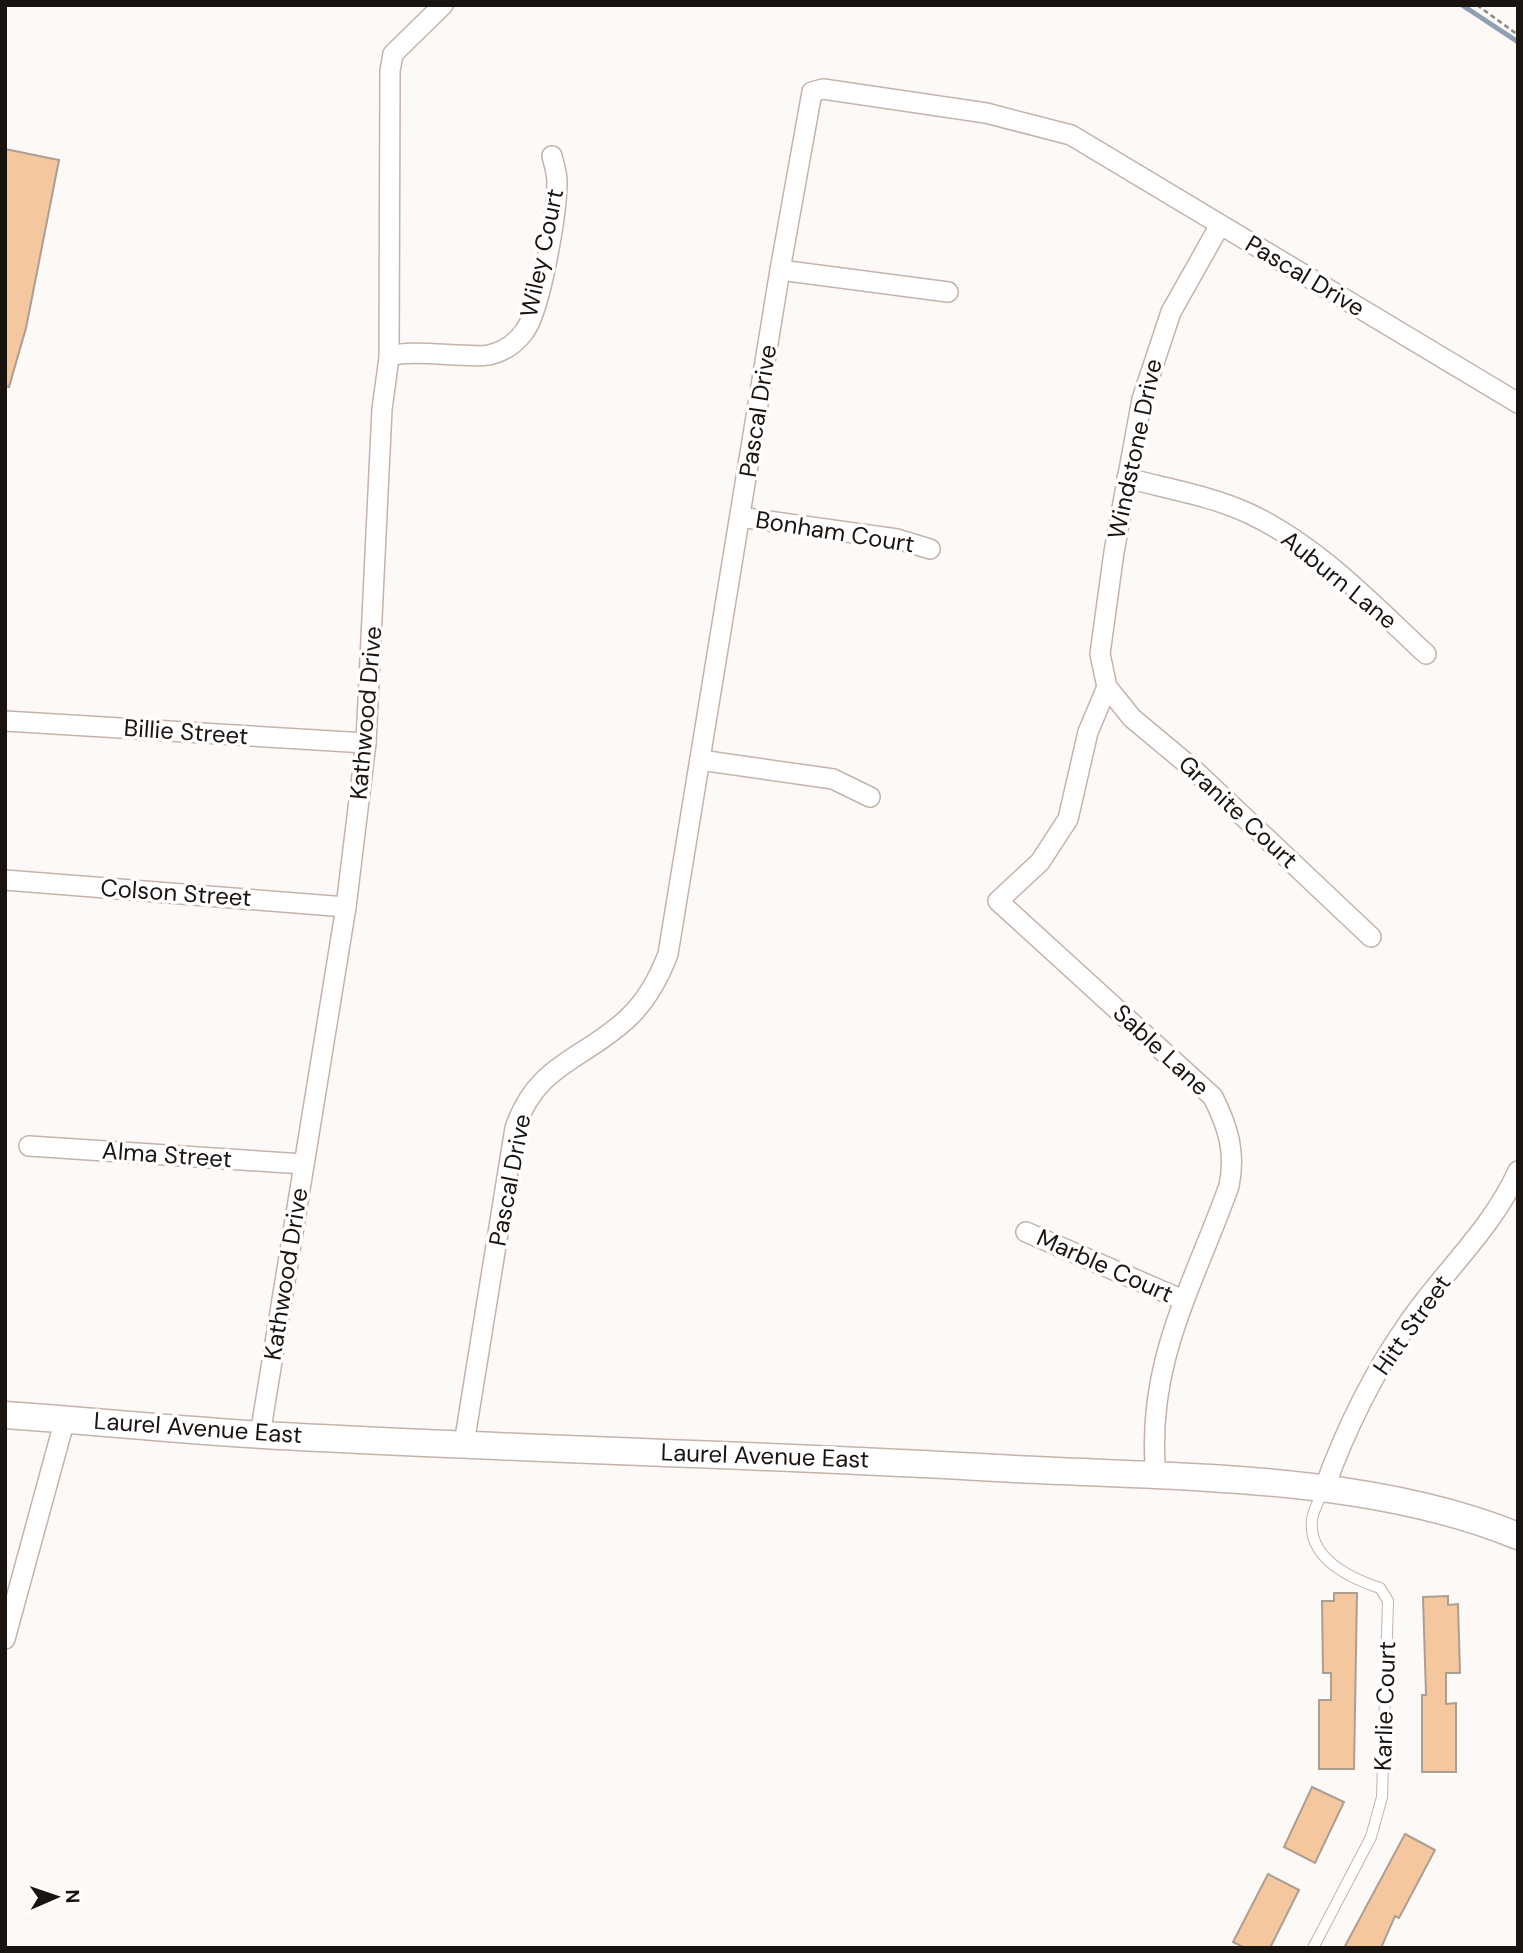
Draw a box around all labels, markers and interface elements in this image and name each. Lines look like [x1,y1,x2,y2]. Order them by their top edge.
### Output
street label: Wiley Court [513,186,570,320]
street label: Pascal Drive [1240,228,1371,323]
street label: Pascal Drive [732,342,783,479]
street label: Windstone Drive [1100,356,1169,542]
street label: Bonham Court [753,504,917,559]
street label: Auburn Lane [1275,523,1404,636]
street label: Kathwood Drive [342,625,389,801]
street label: Billie Street [123,712,249,751]
street label: Granite Court [1172,748,1305,875]
street label: Colson Street [100,872,253,913]
street label: Sable Lane [1107,997,1216,1102]
street label: Pascal Drive [482,1111,537,1249]
street label: Alma Street [101,1134,233,1175]
street label: Kathwood Drive [257,1186,314,1362]
street label: Marble Court [1032,1222,1178,1309]
street label: Hitt Street [1366,1269,1457,1381]
street label: Laurel Avenue East [93,1405,303,1450]
street label: Laurel Avenue East [660,1436,870,1475]
street label: Karlie Court [1367,1640,1402,1772]
north arrow [21,1862,91,1932]
text: N [60,1889,85,1904]

